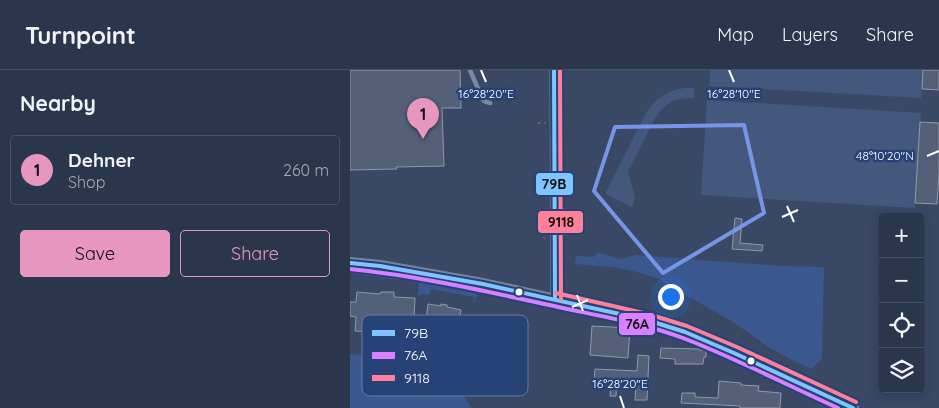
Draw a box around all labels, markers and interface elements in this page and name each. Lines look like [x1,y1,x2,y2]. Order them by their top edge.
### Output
text: Turnpoint [25,20,136,50]
text: Map [717,23,754,46]
text: Layers [782,23,838,46]
text: Share [866,23,914,46]
text: 16°28'20"E [458,86,514,101]
text: 16°28'10"E [707,86,761,101]
text: Nearby [20,90,96,116]
pin: 1 [407,98,439,139]
text: Dehner [68,148,135,172]
text: 48°10'20"N [856,148,914,163]
text: 1 [34,160,40,180]
text: 260 m [283,160,329,180]
text: Shop [68,172,105,192]
line badge: 79B [535,172,574,196]
text: 79B [542,175,566,193]
line badge: 9118 [537,210,584,234]
text: 9118 [548,213,575,231]
map controls [879,213,924,393]
button: + [879,213,924,258]
button: Save [20,230,170,277]
button: Share [180,230,330,277]
button: − [879,258,924,303]
your location [658,284,684,310]
unlabelled marker [514,287,524,297]
button: locate [879,303,924,348]
line badge: 76A [618,312,656,336]
legend [362,315,528,396]
text: 76A [625,315,649,333]
text: 79B [404,324,428,342]
text: 76A [404,346,427,364]
button: layers [879,348,924,393]
unlabelled marker [746,356,756,366]
text: 9118 [404,369,430,387]
text: 16°28'20"E [592,376,648,391]

